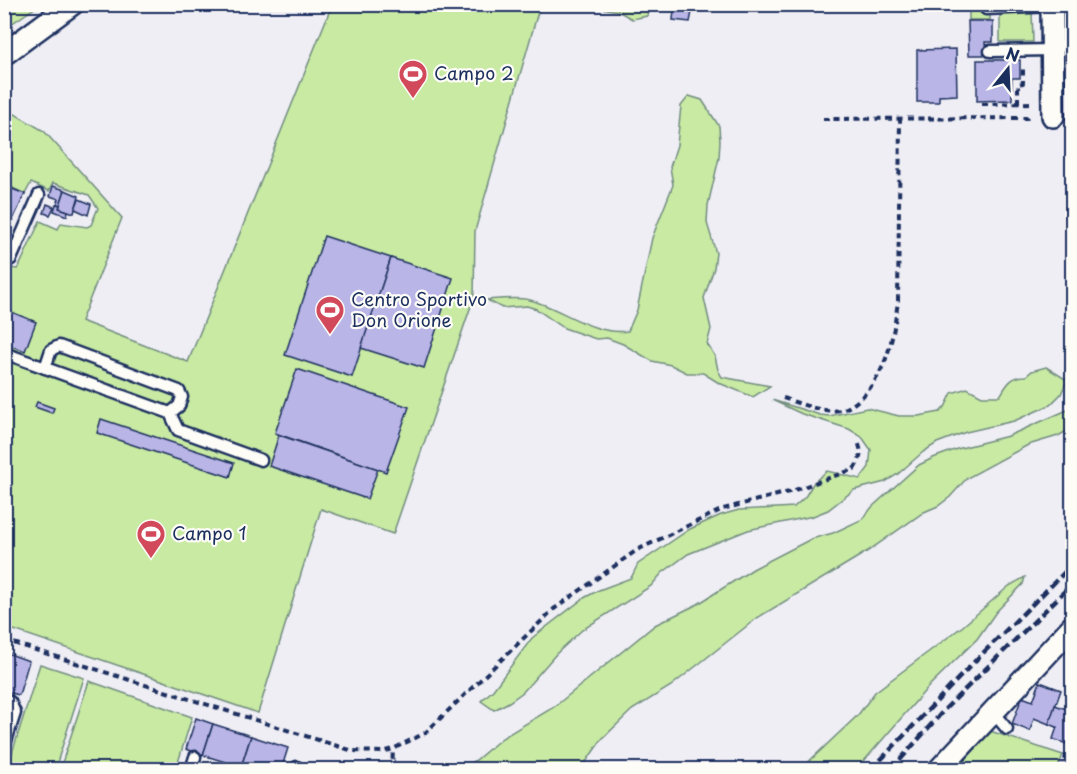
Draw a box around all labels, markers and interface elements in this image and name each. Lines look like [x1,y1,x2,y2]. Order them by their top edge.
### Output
north arrow [978,39,1038,99]
text: N [1003,40,1023,67]
sports icon: Campo 2 [397,58,429,100]
place label: Campo 2 [434,59,514,86]
place label: Centro Sportivo Don Orione [351,285,487,333]
sports icon: Centro Sportivo Don Orione [314,294,346,336]
sports icon: Campo 1 [135,518,167,560]
place label: Campo 1 [172,519,247,546]

